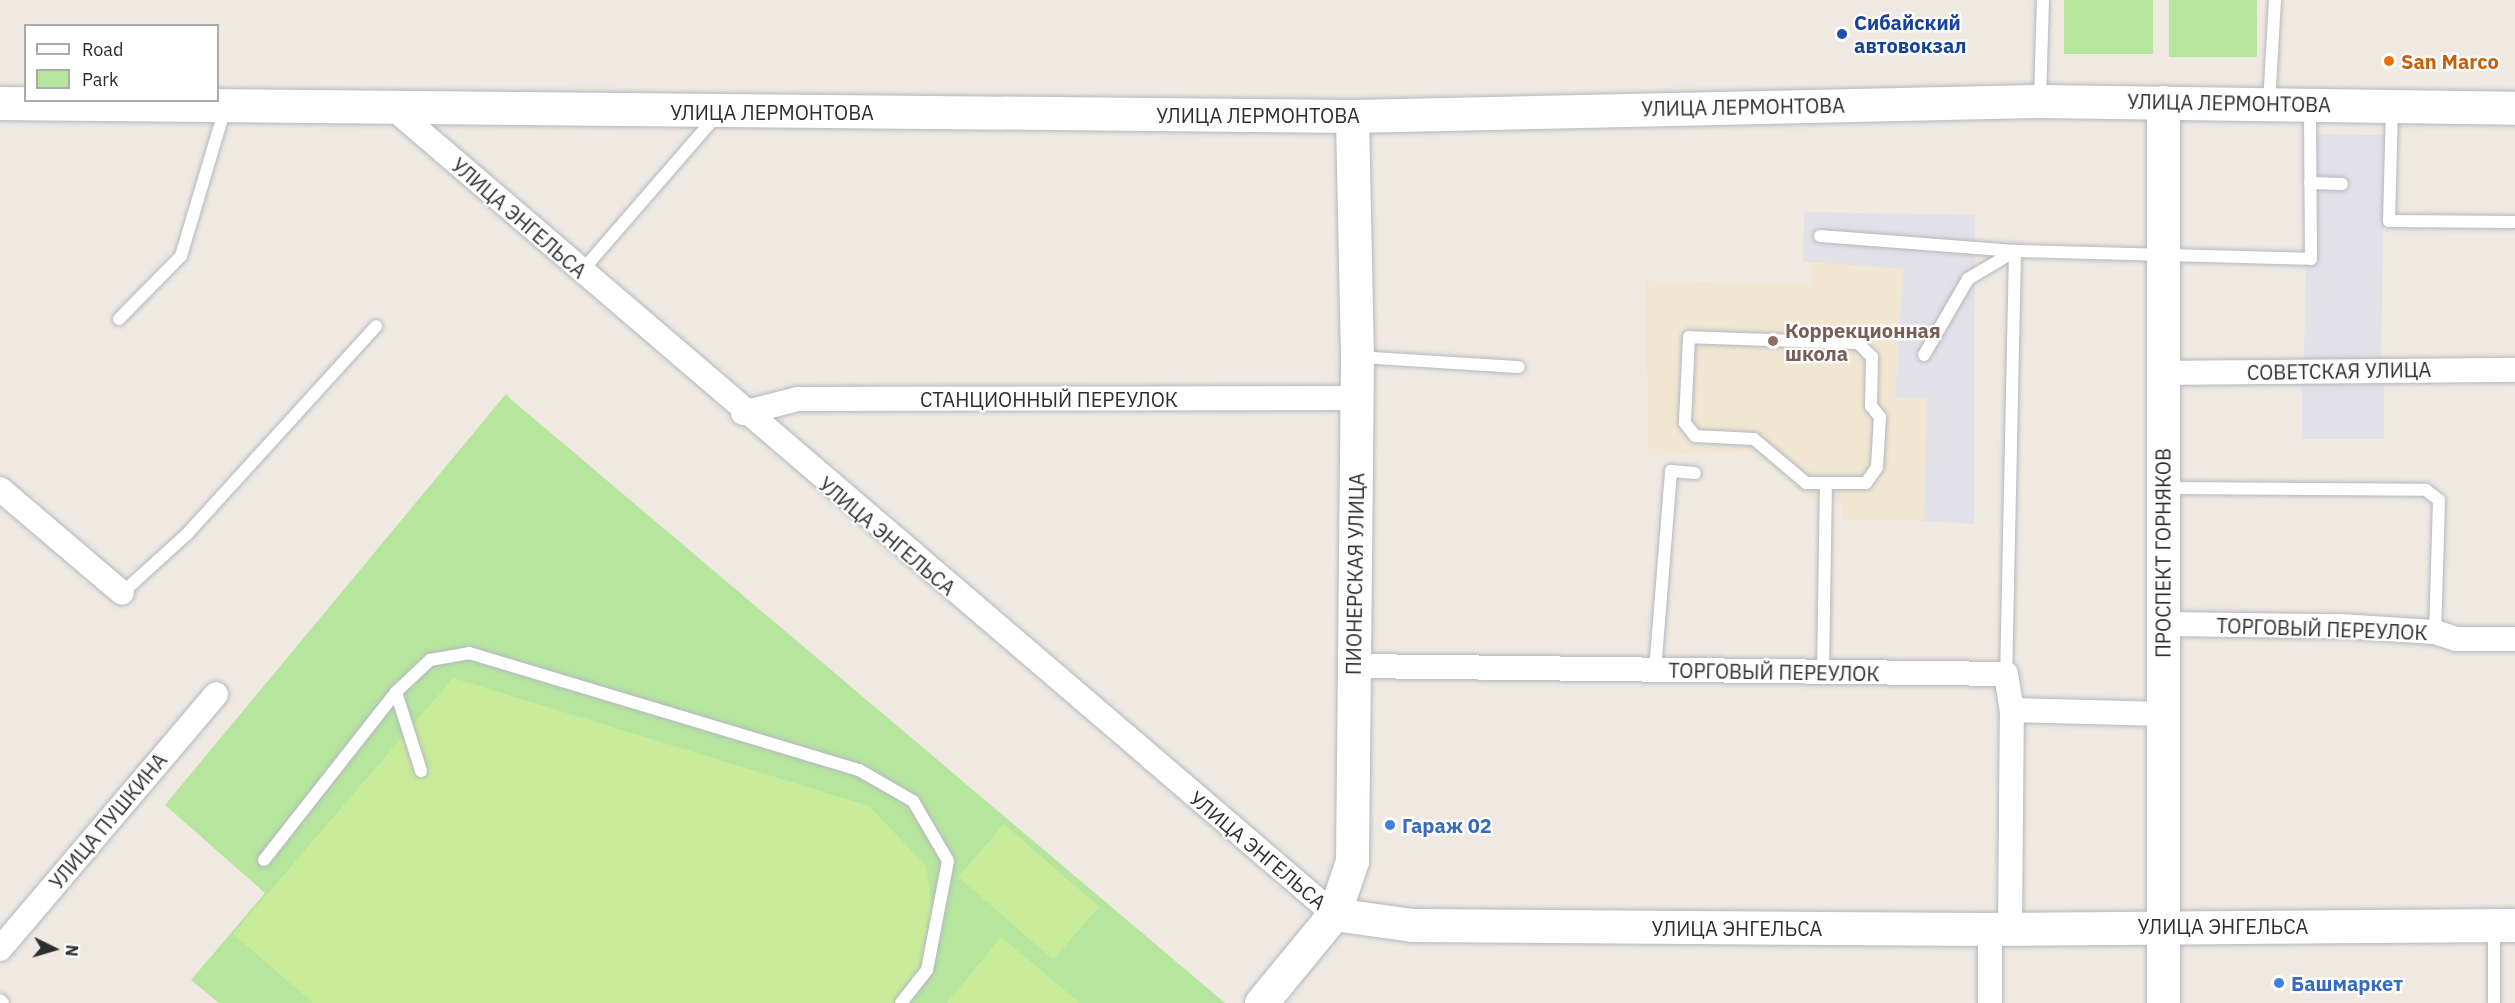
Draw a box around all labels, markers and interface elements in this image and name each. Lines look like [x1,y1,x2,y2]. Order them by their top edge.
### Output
place label: Сибайский автовокзал [1854,11,1967,58]
legend [24,24,219,102]
marker: Сибайский автовокзал [1835,27,1849,41]
text: Road [82,38,123,61]
place label: San Marco [2401,49,2499,73]
marker: San Marco [2382,54,2396,68]
text: Park [82,68,118,91]
street label: УЛИЦА ЛЕРМОНТОВА [2127,89,2331,117]
street label: УЛИЦА ЛЕРМОНТОВА [1641,93,1845,121]
street label: УЛИЦА ЛЕРМОНТОВА [670,100,874,124]
street label: УЛИЦА ЛЕРМОНТОВА [1156,103,1360,127]
street label: УЛИЦА ЭНГЕЛЬСА [447,153,591,283]
place label: Коррекционная школа [1785,318,1941,365]
marker: Коррекционная школа [1766,334,1780,348]
street label: СОВЕТСКАЯ УЛИЦА [2247,357,2431,385]
street label: СТАНЦИОННЫЙ ПЕРЕУЛОК [920,387,1178,411]
street label: ПРОСПЕКТ ГОРНЯКОВ [2151,448,2175,658]
street label: УЛИЦА ЭНГЕЛЬСА [814,472,960,600]
street label: ПИОНЕРСКАЯ УЛИЦА [1341,473,1369,675]
street label: ТОРГОВЫЙ ПЕРЕУЛОК [2216,613,2428,645]
street label: ТОРГОВЫЙ ПЕРЕУЛОК [1668,658,1880,686]
street label: УЛИЦА ПУШКИНА [44,748,172,894]
street label: УЛИЦА ЭНГЕЛЬСА [1185,786,1331,914]
place label: Гараж 02 [1402,813,1492,837]
marker: Гараж 02 [1383,818,1397,832]
street label: УЛИЦА ЭНГЕЛЬСА [2138,914,2308,938]
street label: УЛИЦА ЭНГЕЛЬСА [1652,916,1822,940]
north arrow [24,919,84,979]
text: N [61,944,82,957]
place label: Башмаркет [2291,971,2403,995]
marker: Башмаркет [2272,976,2286,990]

